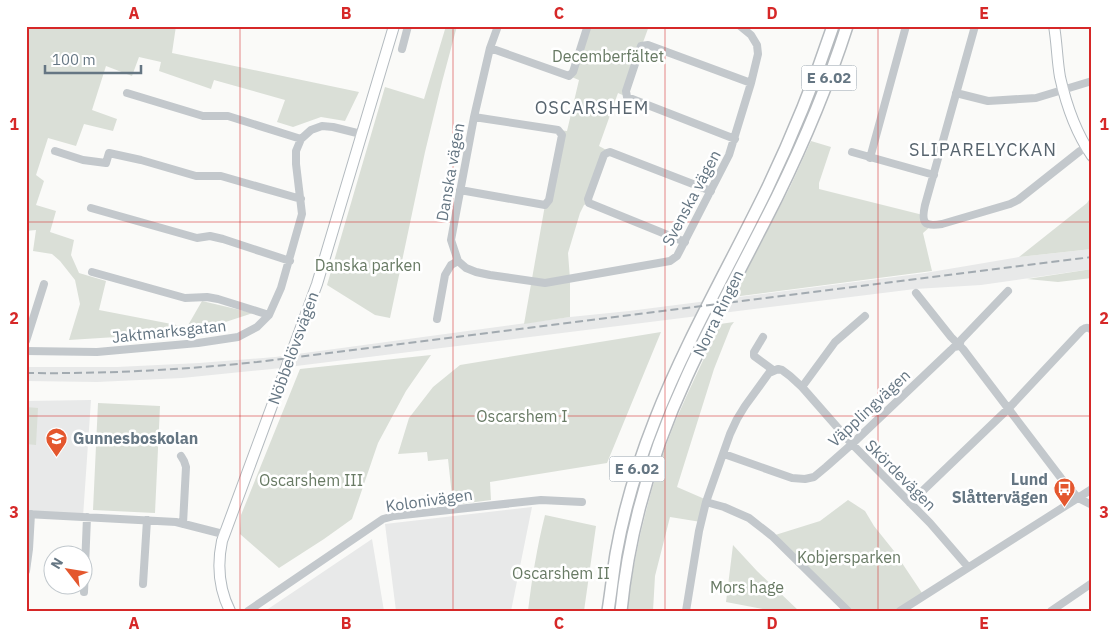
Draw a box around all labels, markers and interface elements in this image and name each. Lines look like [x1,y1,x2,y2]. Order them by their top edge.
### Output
text: A [129,3,140,23]
text: B [341,3,352,23]
text: C [554,3,564,23]
text: D [766,3,778,23]
text: E [979,3,989,23]
scale bar [45,42,141,74]
park label: Decemberfältet [552,46,664,66]
text: 100 m [52,50,96,69]
road number: E 6.02 [802,66,856,90]
district label: OSCARSHEM [535,96,649,119]
text: 1 [9,114,19,134]
text: 1 [1099,114,1109,134]
street label: Danska vägen [432,121,468,223]
district label: SLIPARELYCKAN [909,138,1057,161]
street label: Svenska vägen [657,147,725,249]
park label: Danska parken [315,255,421,275]
street label: Norra Ringen [688,266,748,360]
street label: Nöbbelövsvägen [263,289,323,407]
text: 2 [9,308,19,328]
text: 2 [1099,308,1109,328]
street label: Jaktmarksgatan [111,315,227,347]
street label: Väpplingvägen [824,365,914,451]
park label: Oscarshem I [476,406,568,426]
school or university icon: Gunnesboskolan [45,426,69,457]
place label: Gunnesboskolan [73,428,198,448]
street label: Skördevägen [861,435,941,515]
road number: E 6.02 [610,456,664,482]
place label: Lund Slåttervägen [952,469,1048,507]
park label: Oscarshem III [259,470,363,490]
bus stop icon: Lund Slåttervägen [1052,476,1076,507]
street label: Kolonivägen [384,484,474,516]
text: 3 [9,502,19,522]
text: 3 [1099,502,1109,522]
north arrow [42,544,92,594]
park label: Kobjersparken [797,547,901,567]
text: N [47,554,67,572]
park label: Oscarshem II [512,563,610,583]
park label: Mors hage [710,577,784,597]
text: A [129,613,140,633]
text: B [341,613,352,633]
text: C [554,613,564,633]
text: D [766,613,778,633]
text: E [979,613,989,633]

